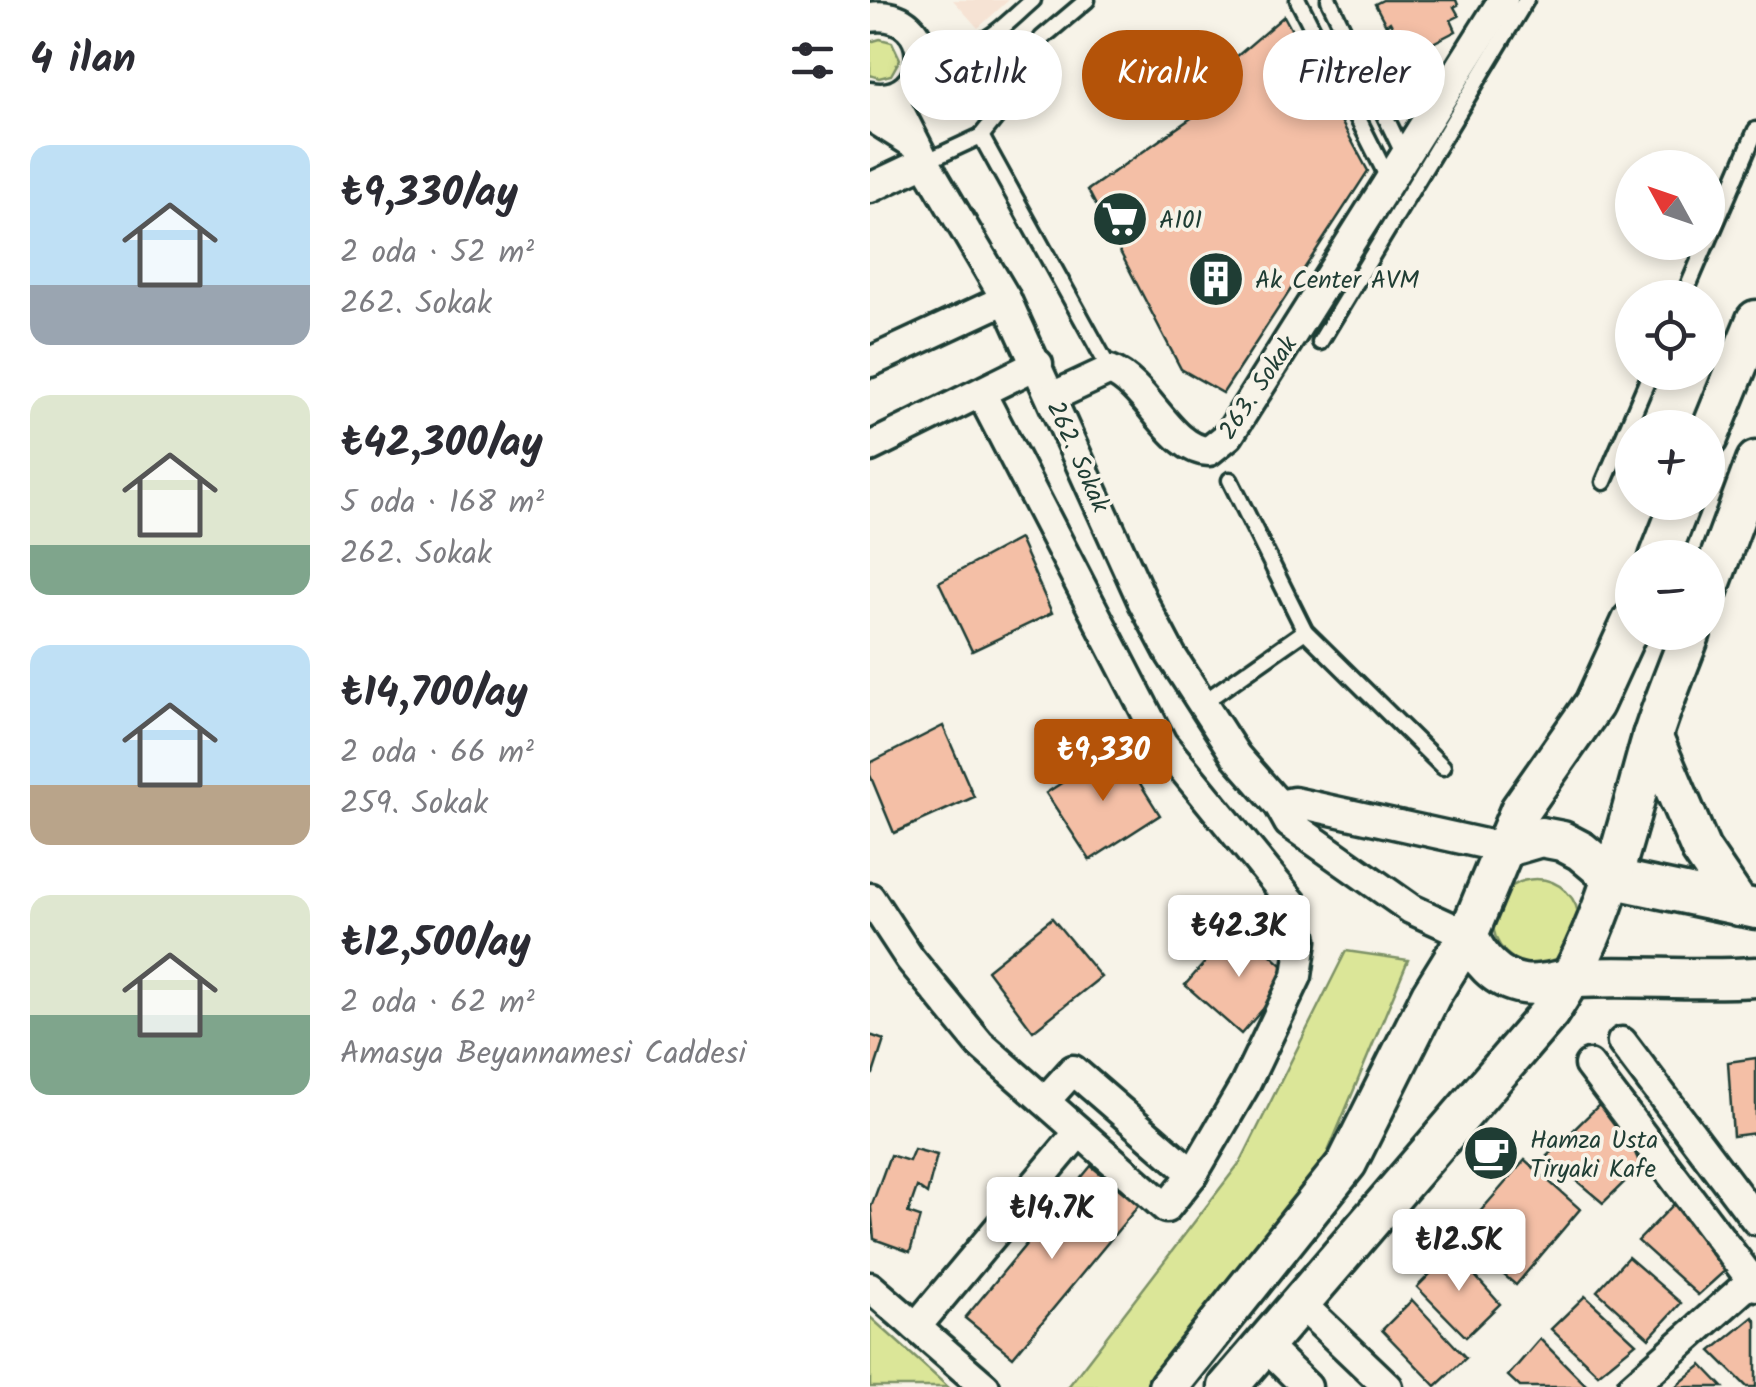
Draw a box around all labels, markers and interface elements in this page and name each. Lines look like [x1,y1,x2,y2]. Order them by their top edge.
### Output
text: 4 ilan [30,27,136,94]
chip: Satılık [900,30,1062,120]
chip: Kiralık [1082,30,1243,120]
chip: Filtreler [1263,30,1445,120]
icon: filters [785,33,840,88]
north arrow [1615,150,1725,260]
map controls [1615,150,1725,650]
text: ₺9,330/ay [340,161,518,228]
icon: home [110,185,230,305]
supermarket icon: A101 [1090,189,1150,249]
place label: A101 [1159,201,1202,241]
text: 2 oda · 52 m² [340,228,534,279]
building icon: Ak Center AVM [1186,249,1246,309]
place label: Ak Center AVM [1255,261,1419,301]
text: 262. Sokak [340,279,492,330]
button: locate [1615,280,1725,390]
street label: 263. Sokak [1209,328,1309,448]
street label: 262. Sokak [1035,394,1120,519]
button: + [1615,410,1725,520]
text: ₺42,300/ay [340,411,543,478]
icon: home [110,435,230,555]
text: 5 oda · 168 m² [340,478,544,529]
text: 262. Sokak [340,529,492,580]
button: − [1615,540,1725,650]
text: ₺14,700/ay [340,661,528,728]
icon: home [110,685,230,805]
pin: ₺9,330 [1022,719,1184,804]
text: ₺9,330 [1056,726,1150,777]
text: 2 oda · 66 m² [340,728,534,779]
text: 259. Sokak [340,779,488,830]
pin: ₺42.3K [1158,895,1320,980]
text: ₺42.3K [1190,902,1288,953]
text: ₺12,500/ay [340,911,531,978]
icon: home [110,935,230,1055]
text: 2 oda · 62 m² [340,978,535,1029]
text: Amasya Beyannamesi Caddesi [340,1029,746,1080]
place label: Hamza Usta Tiryaki Kafe [1530,1121,1658,1190]
cafe icon: Hamza Usta Tiryaki Kafe [1461,1123,1521,1183]
pin: ₺14.7K [971,1177,1133,1262]
text: ₺14.7K [1009,1184,1095,1235]
pin: ₺12.5K [1378,1209,1540,1294]
text: ₺12.5K [1414,1216,1504,1267]

